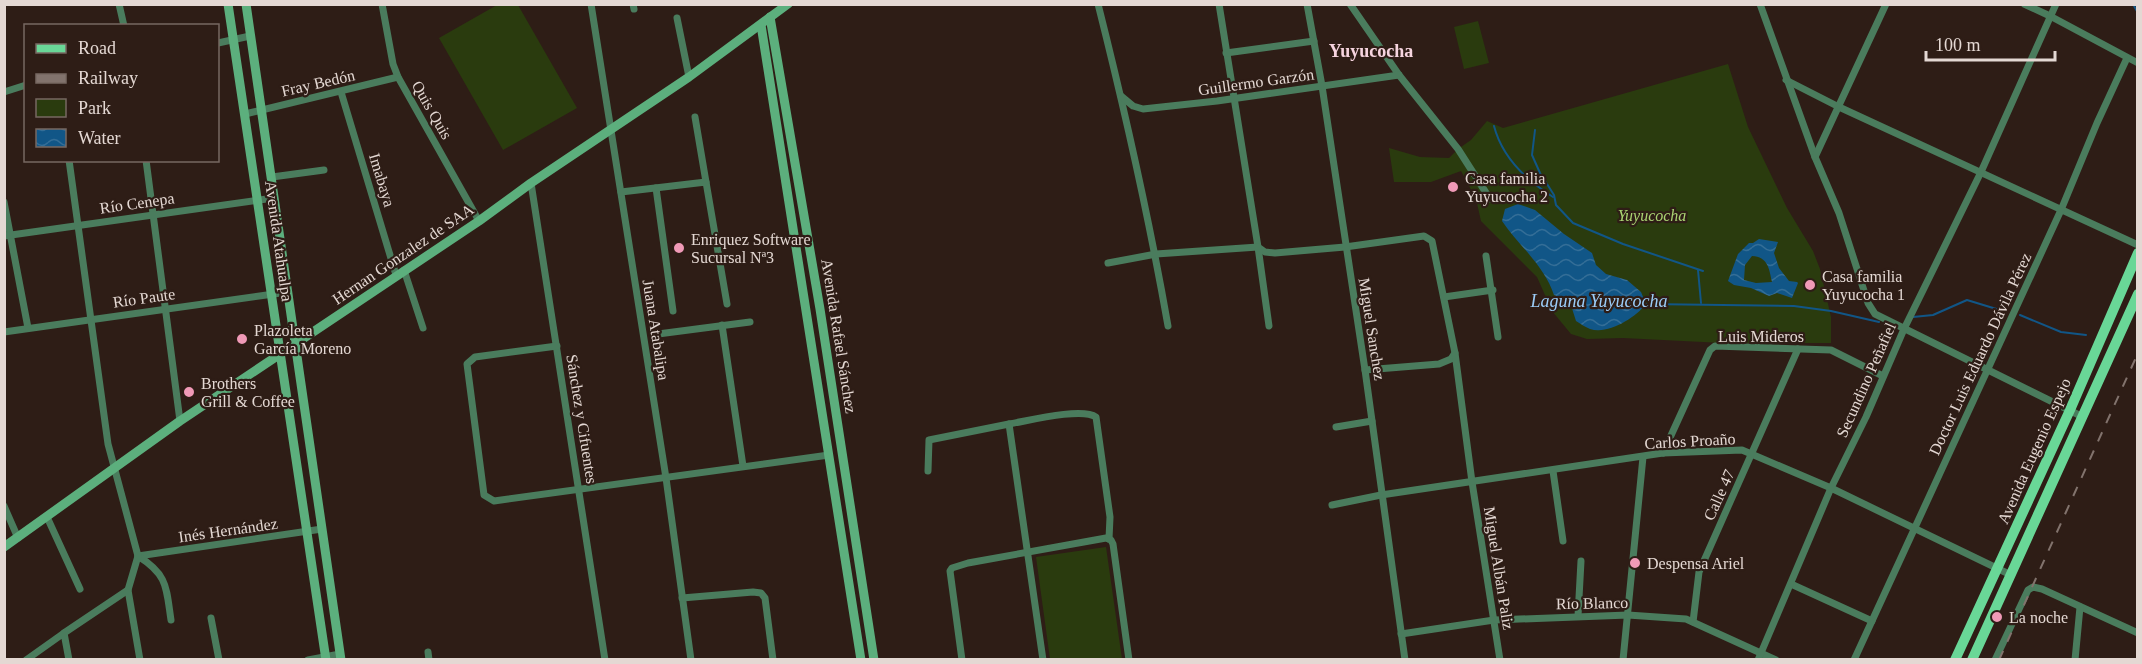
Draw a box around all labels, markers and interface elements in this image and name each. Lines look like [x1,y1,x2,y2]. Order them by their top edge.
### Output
legend [24,24,219,162]
scale bar [1926,24,2055,62]
text: 100 m [1935,35,1981,55]
text: Road [78,38,116,58]
district label: Yuyucocha [1329,41,1413,61]
street label: Guillermo Garzón [1197,65,1315,99]
street label: Fray Bedón [279,66,357,101]
text: Railway [78,68,138,88]
street label: Quis Quis [409,78,455,142]
text: Park [78,98,111,118]
text: Water [78,128,121,148]
street label: Imabaya [365,151,398,209]
place label: Casa familia Yuyucocha 2 [1465,170,1548,206]
street label: Avenida Atahualpa [261,179,296,303]
marker: Casa familia Yuyucocha 2 [1446,180,1460,194]
street label: Río Cenepa [99,189,176,218]
street label: Hernan Gonzalez de SAA [329,200,477,308]
park label: Yuyucocha [1618,207,1686,225]
place label: Enriquez Software Sucursal Nª3 [691,231,811,266]
marker: Enriquez Software Sucursal Nª3 [672,241,686,255]
street label: Doctor Luis Eduardo Dávila Pérez [1926,250,2034,458]
street label: Avenida Rafael Sánchez [818,258,860,414]
place label: Casa familia Yuyucocha 1 [1822,268,1905,304]
street label: Miguel Sanchez [1355,277,1388,382]
street label: Juana Atabalipa [639,278,672,382]
marker: Casa familia Yuyucocha 1 [1803,278,1817,292]
street label: Río Paute [112,285,176,311]
water label: Laguna Yuyucocha [1530,291,1667,311]
street label: Secundino Peñafiel [1833,319,1899,440]
place label: Plazoleta García Moreno [254,322,351,357]
street label: Luis Mideros [1718,328,1804,345]
marker: Plazoleta García Moreno [235,332,249,346]
street label: Sánchez y Cifuentes [562,353,601,485]
place label: Brothers Grill & Coffee [201,375,295,410]
street label: Avenida Eugenio Espejo [1994,375,2075,527]
marker: Brothers Grill & Coffee [182,385,196,399]
street label: Carlos Proaño [1644,430,1736,452]
street label: Calle 47 [1700,467,1738,523]
street label: Miguel Albán Paliz [1480,505,1517,631]
street label: Inés Hernández [177,515,279,545]
place label: Despensa Ariel [1647,555,1745,573]
marker: Despensa Ariel [1628,556,1642,570]
street label: Río Blanco [1556,594,1628,612]
place label: La noche [2009,609,2068,626]
marker: La noche [1990,610,2004,624]

